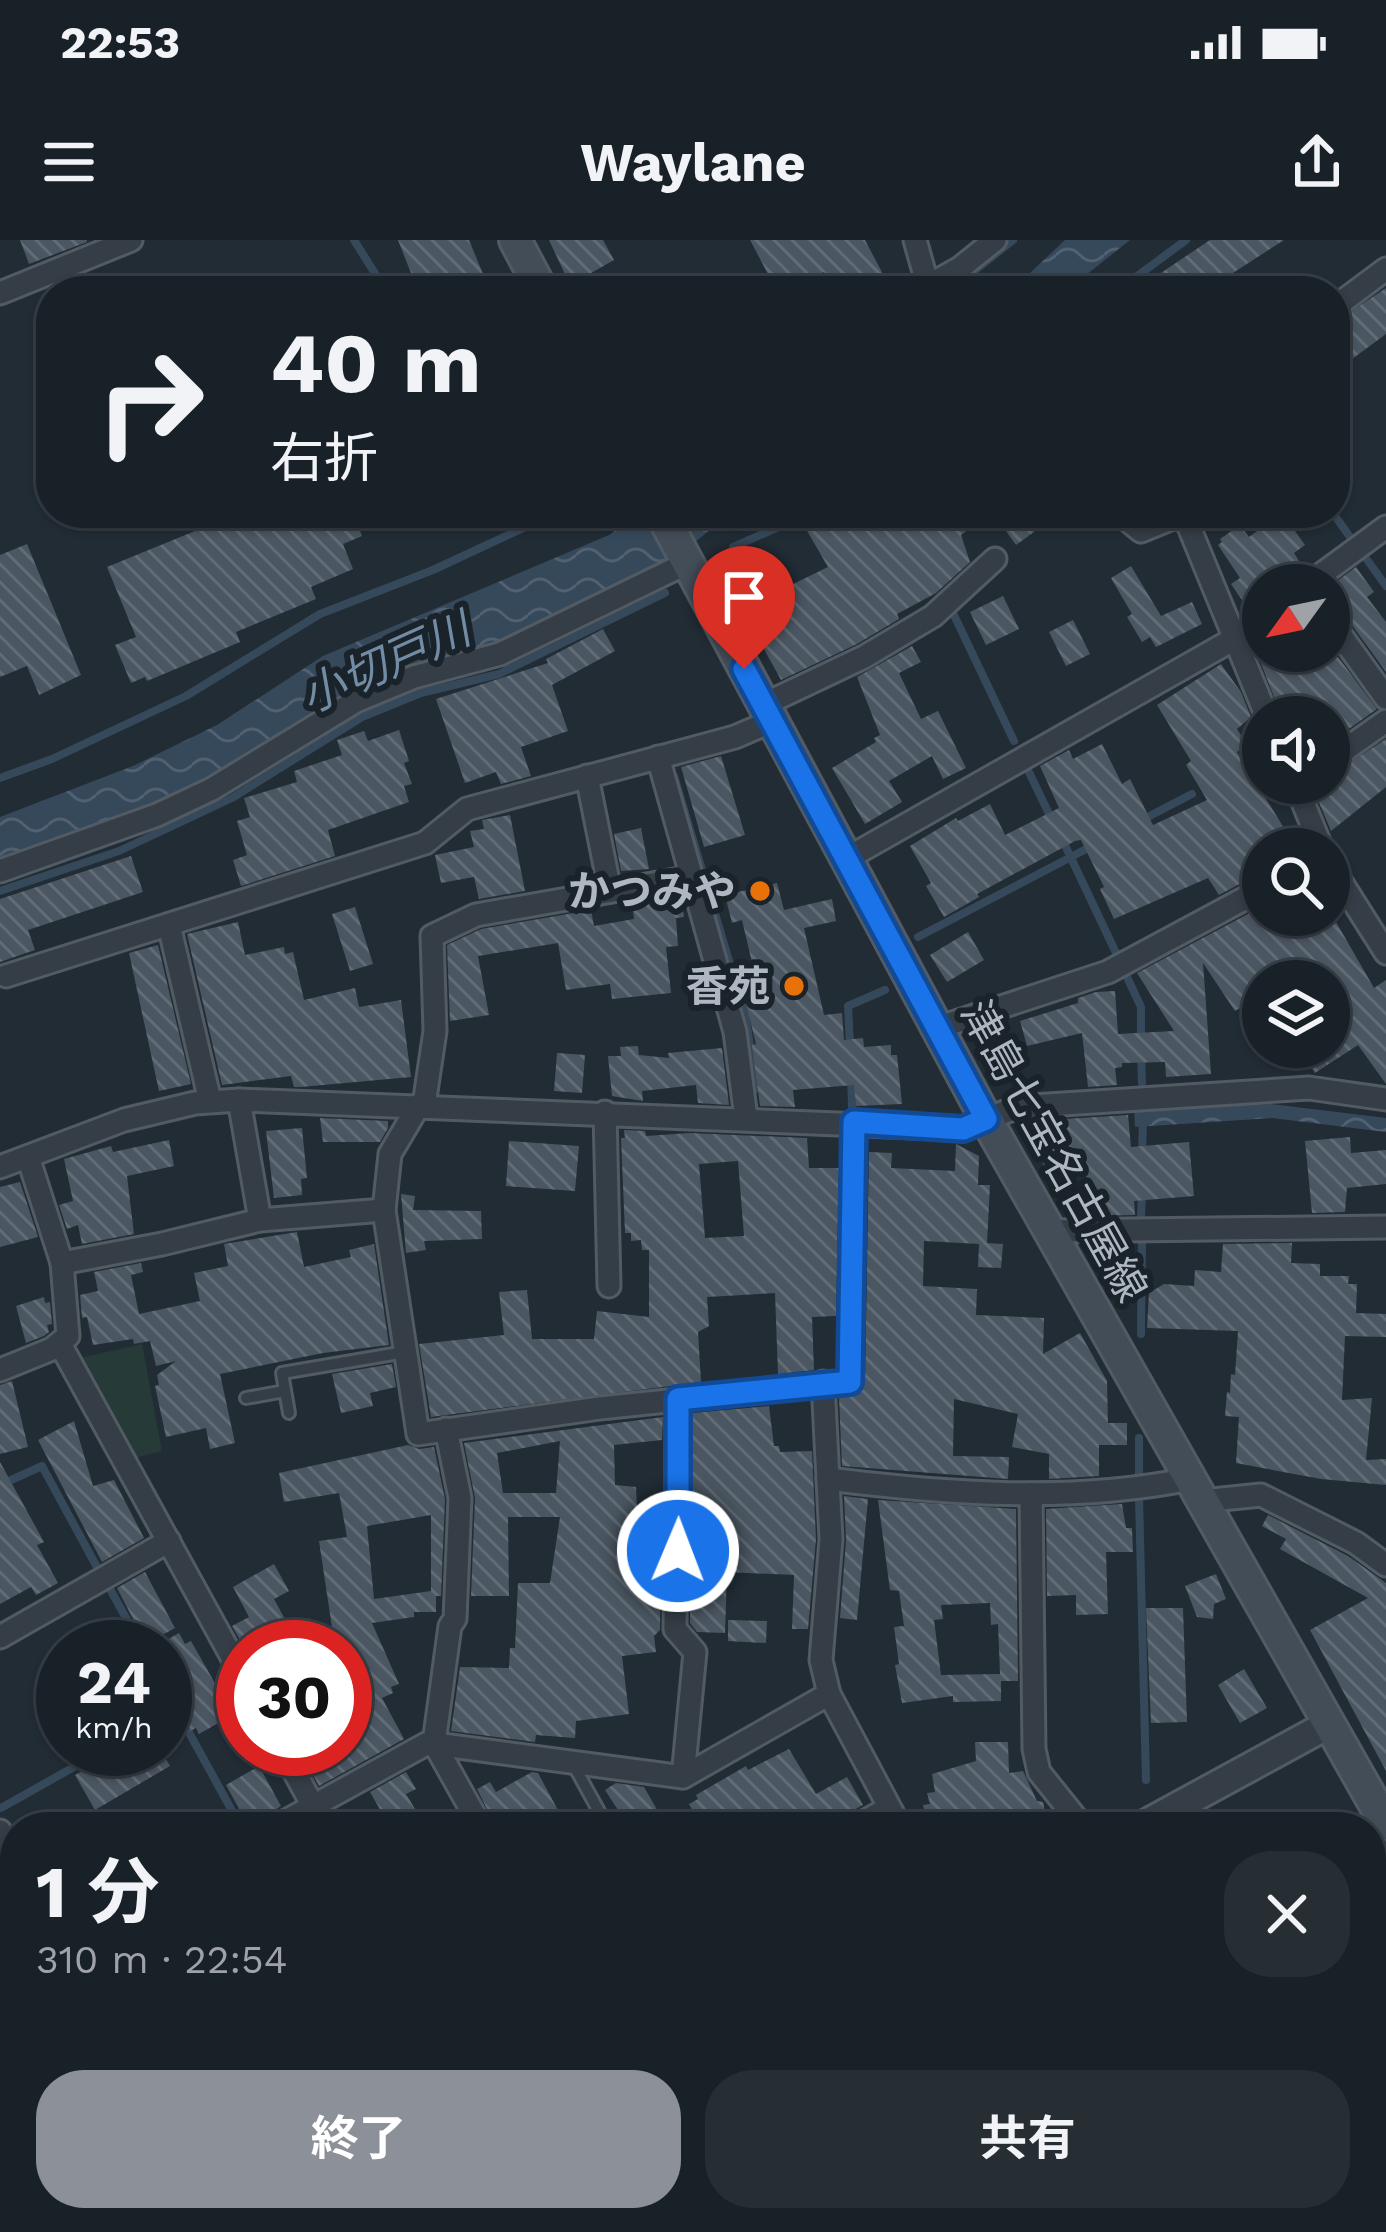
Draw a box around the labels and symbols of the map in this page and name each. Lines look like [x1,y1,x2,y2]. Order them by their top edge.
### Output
pin [693,546,795,669]
north arrow [1242,564,1350,672]
water label: 小切戸川 [292,601,482,724]
place label: かつみや [568,867,736,916]
marker: かつみや [747,878,773,904]
place label: 香苑 [686,962,770,1011]
marker: 香苑 [781,973,807,999]
street label: 津島七宝名古屋線 [951,992,1157,1310]
position arrow [615,1488,741,1614]
speed limit sign: 30 [216,1620,372,1776]

